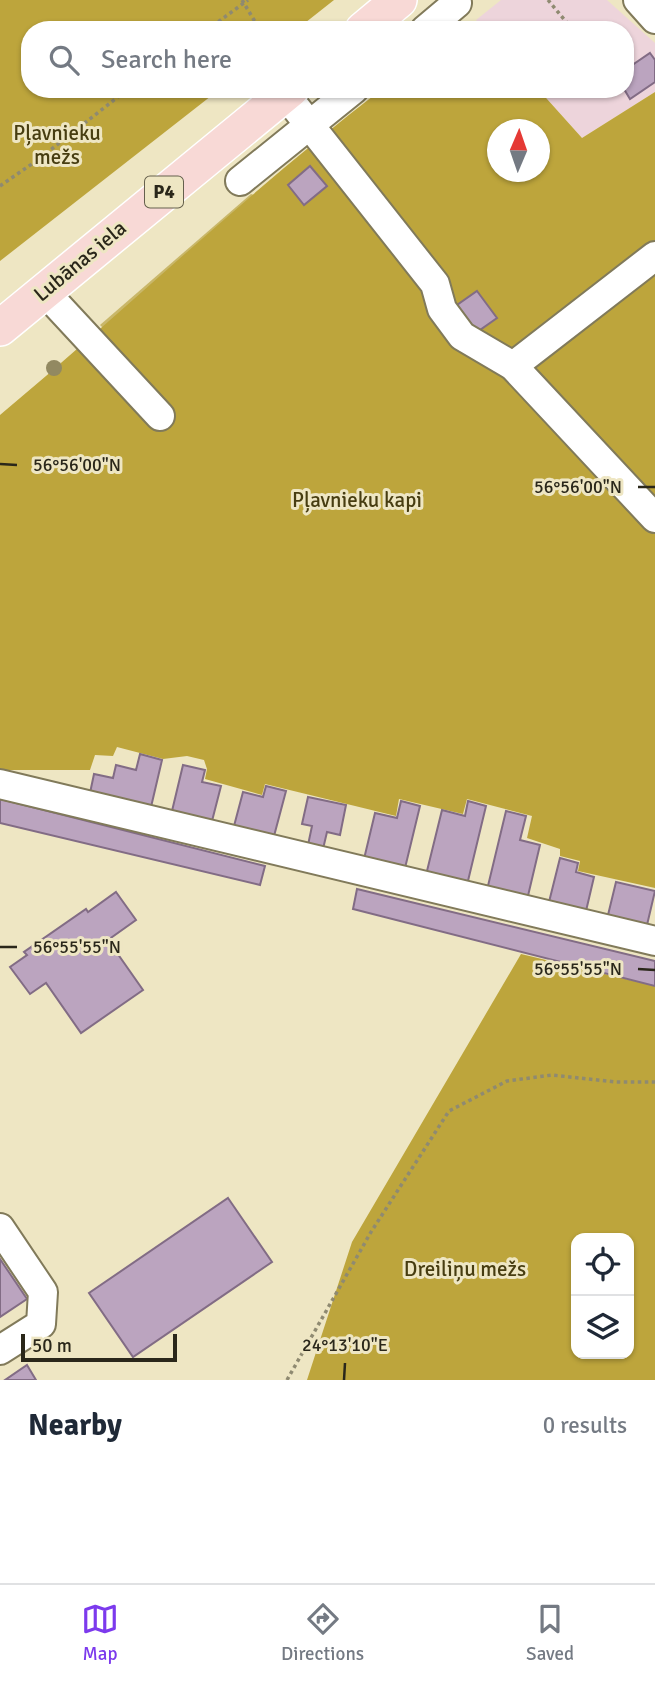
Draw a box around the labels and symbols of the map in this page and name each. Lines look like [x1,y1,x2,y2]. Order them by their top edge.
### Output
north arrow [487,119,550,182]
park label: Pļavnieku mežs [13,120,101,170]
road number: P4 [145,176,183,208]
street label: Lubānas iela [29,215,131,307]
text: 56°56'00"N [33,454,121,476]
text: 56°56'00"N [534,476,622,498]
park label: Pļavnieku kapi [292,487,422,513]
text: 56°55'55"N [33,936,121,958]
text: 56°55'55"N [534,958,622,980]
park label: Dreiliņu mežs [404,1256,526,1282]
scale bar [21,1331,177,1363]
text: 24°13'10"E [302,1334,388,1356]

